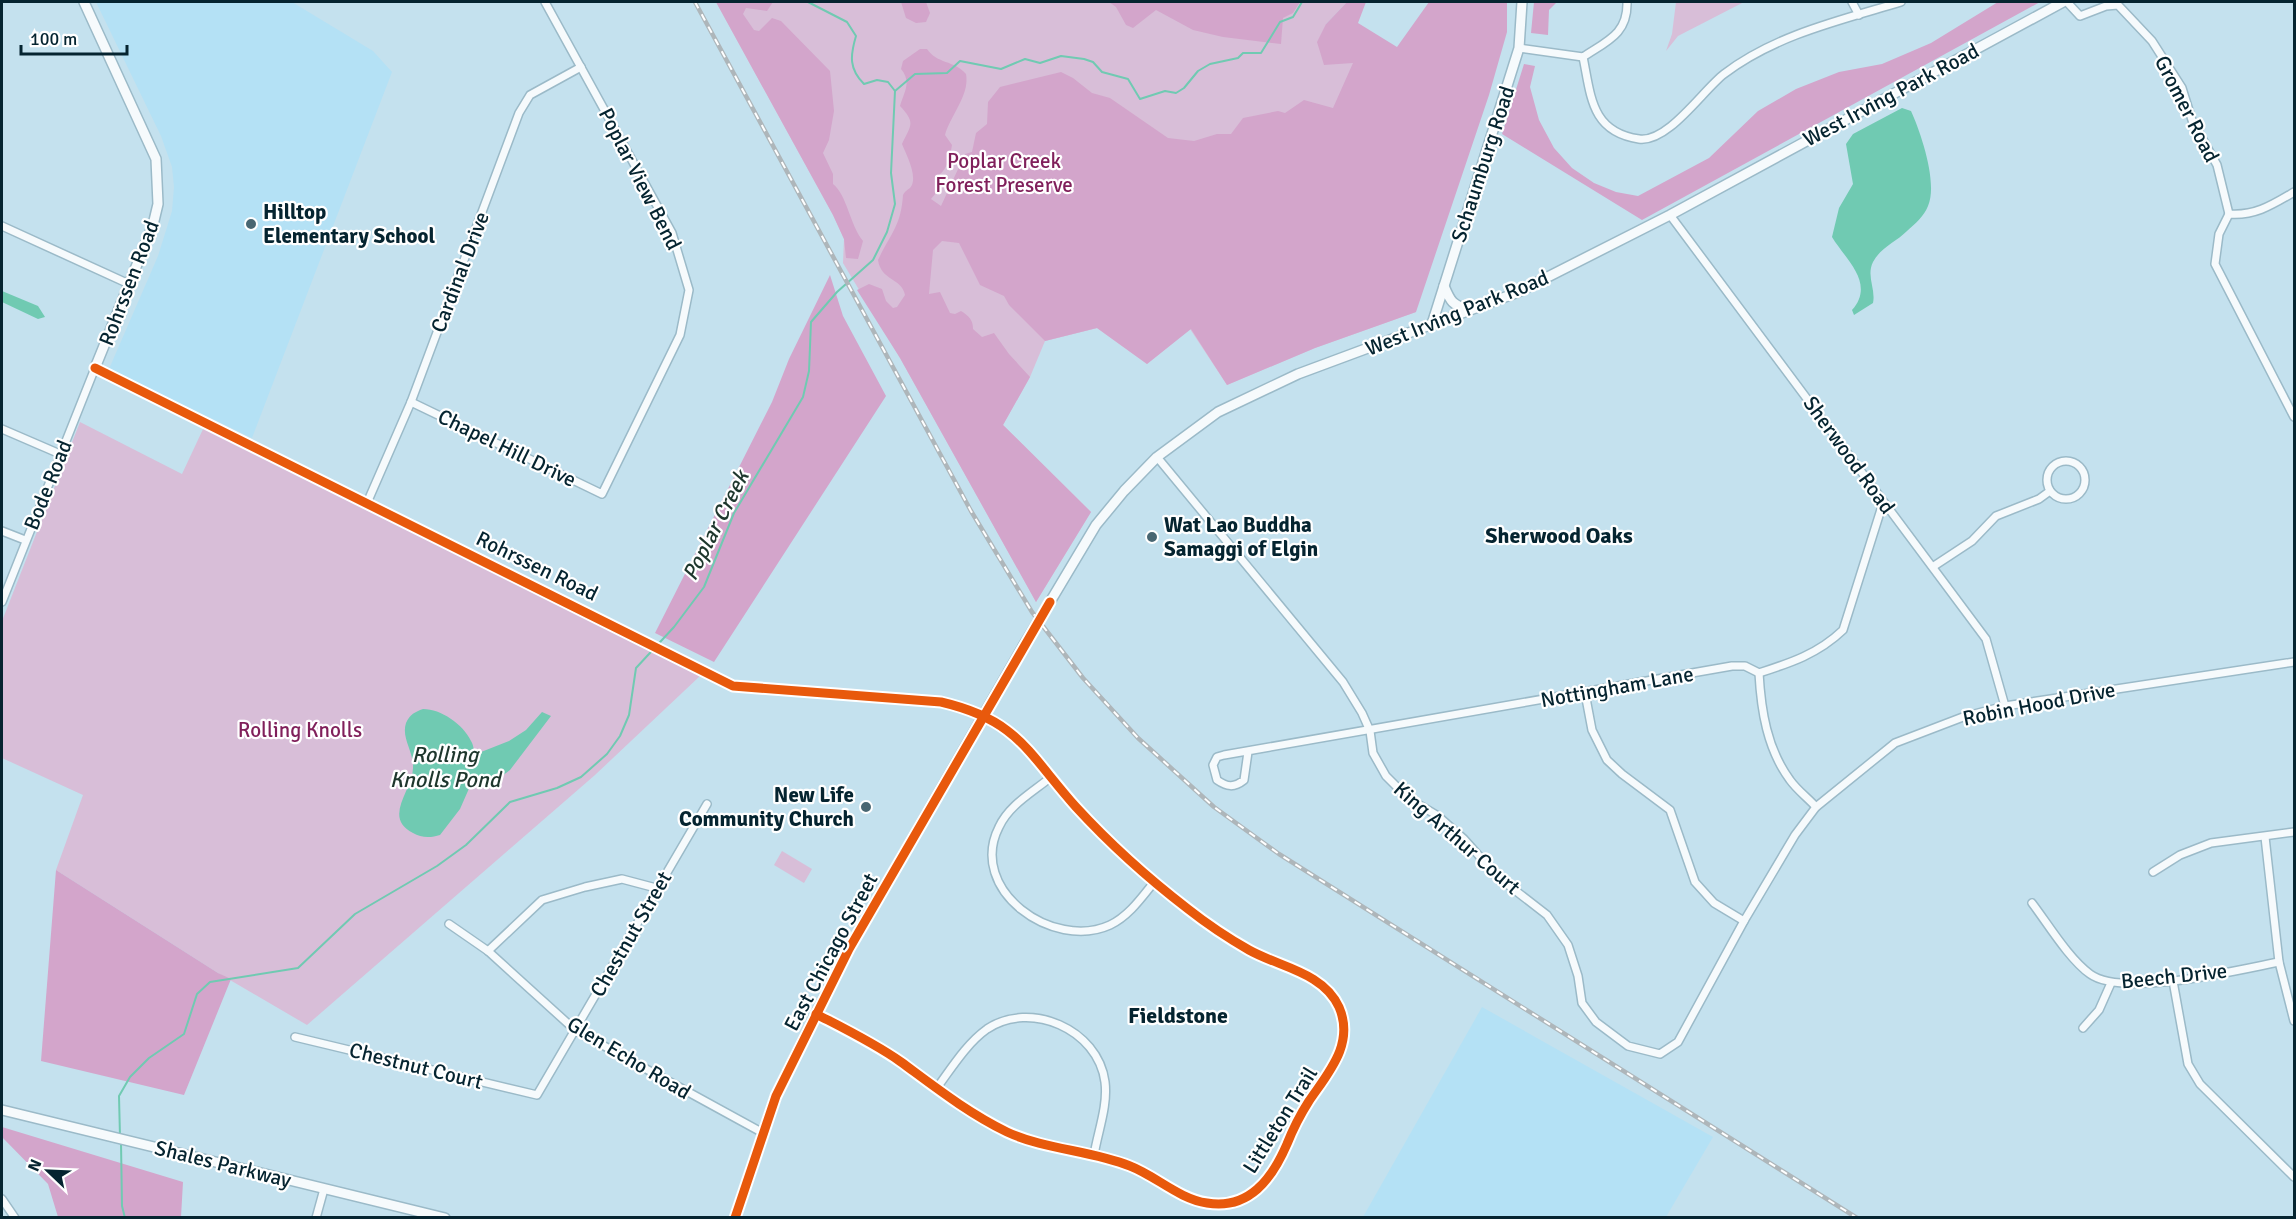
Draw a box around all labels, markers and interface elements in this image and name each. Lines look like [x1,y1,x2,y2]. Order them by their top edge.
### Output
scale bar [21,18,128,56]
text: 100 m [30,28,77,50]
street label: West Irving Park Road [1799,38,1983,152]
street label: Gromer Road [2149,51,2225,167]
street label: Schaumburg Road [1446,83,1520,245]
street label: Poplar View Bend [593,104,687,254]
park label: Poplar Creek Forest Preserve [935,148,1073,198]
place label: Hilltop Elementary School [263,199,435,249]
street label: Cardinal Drive [425,208,495,336]
street label: Rohrssen Road [93,217,165,349]
marker: Hilltop Elementary School [244,217,258,231]
street label: West Irving Park Road [1362,264,1552,362]
street label: Sherwood Road [1798,391,1900,519]
street label: Chapel Hill Drive [434,403,580,493]
street label: Bode Road [18,436,78,534]
water label: Poplar Creek [676,464,756,585]
place label: Wat Lao Buddha Samaggi of Elgin [1164,512,1318,562]
district label: Sherwood Oaks [1485,522,1633,549]
street label: Rohrssen Road [472,525,602,607]
marker: Wat Lao Buddha Samaggi of Elgin [1145,530,1159,544]
street label: Nottingham Lane [1538,661,1696,713]
street label: Robin Hood Drive [1961,676,2117,732]
park label: Rolling Knolls [238,717,362,743]
water label: Rolling Knolls Pond [390,741,503,793]
street label: King Arthur Court [1388,776,1526,900]
place label: New Life Community Church [679,782,854,832]
marker: New Life Community Church [859,800,873,814]
street label: Chestnut Street [585,867,677,1001]
street label: East Chicago Street [778,869,884,1035]
street label: Beech Drive [2120,957,2228,995]
district label: Fieldstone [1128,1002,1228,1029]
street label: Glen Echo Road [563,1011,695,1105]
street label: Chestnut Court [347,1037,485,1095]
street label: Littleton Trail [1237,1062,1323,1178]
street label: Shales Parkway [152,1135,294,1194]
north arrow [18,1141,78,1201]
text: N [24,1156,46,1175]

